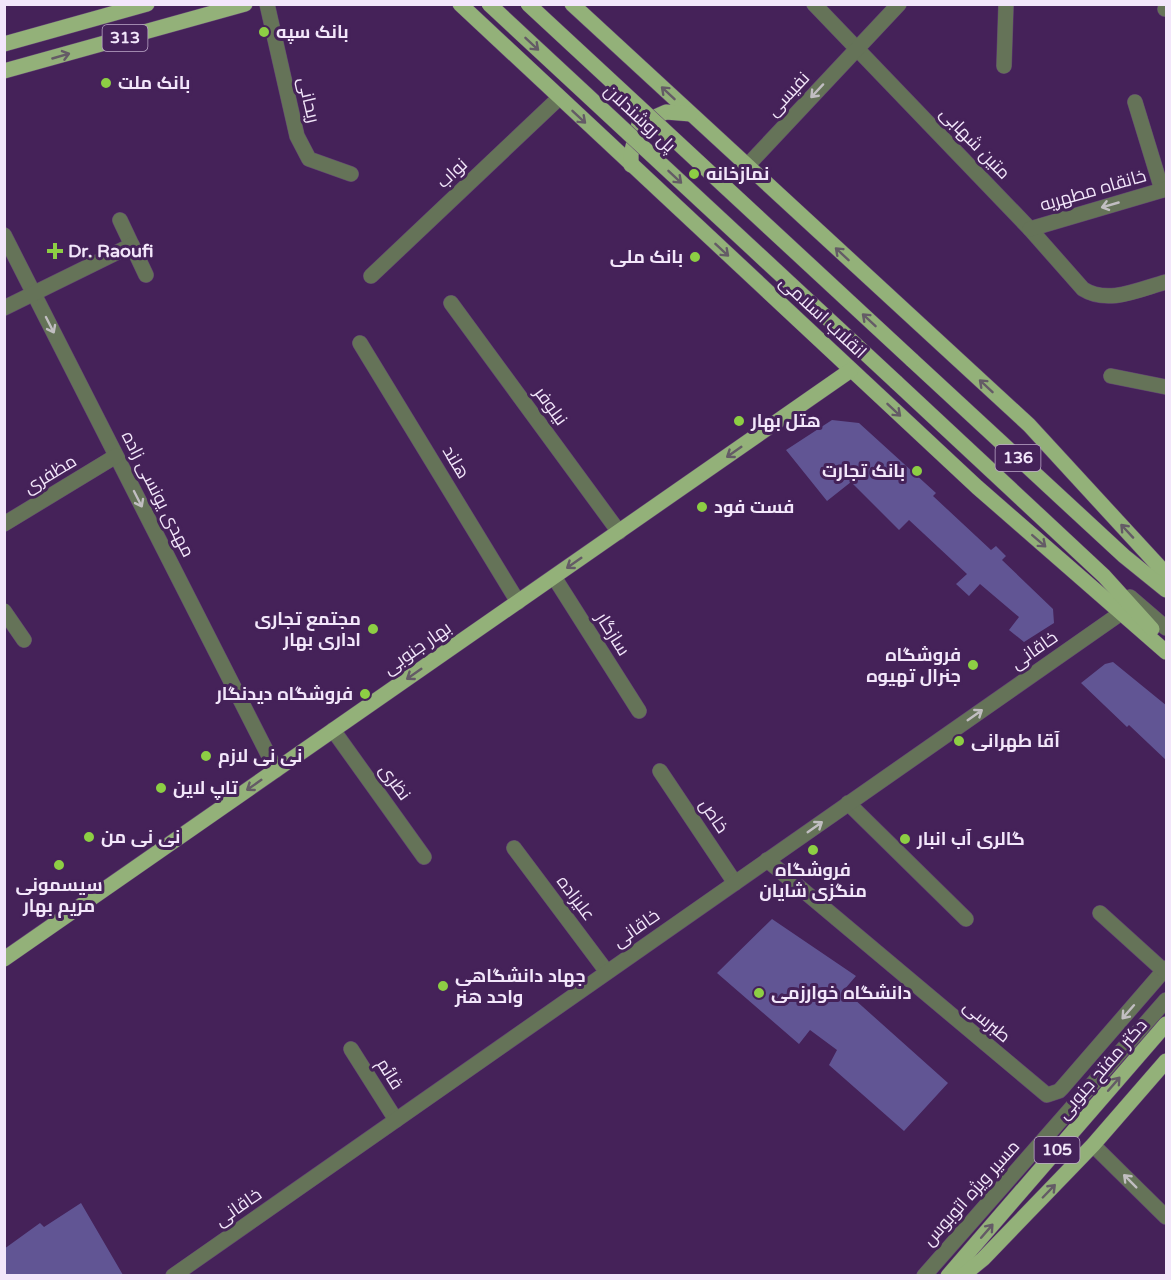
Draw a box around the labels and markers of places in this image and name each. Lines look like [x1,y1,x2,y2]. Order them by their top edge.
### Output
place label: بانک سپه [276,21,349,44]
marker: بانک سپه [257,25,271,39]
place label: بانک ملت [118,72,190,94]
marker: بانک ملت [99,76,113,90]
place label: نمازخانه [706,163,769,185]
marker: نمازخانه [687,167,701,181]
place label: Dr. Raoufi [68,240,153,262]
marker: Dr. Raoufi [46,242,64,260]
place label: بانک ملی [610,246,683,268]
marker: بانک ملی [688,250,702,264]
place label: هتل بهار [750,410,821,432]
marker: هتل بهار [732,414,746,428]
place label: بانک تجارت [822,460,905,482]
marker: بانک تجارت [910,464,924,478]
place label: فست فود [714,496,794,518]
marker: فست فود [695,500,709,514]
place label: مجتمع تجاری اداری بهار [254,608,361,651]
marker: مجتمع تجاری اداری بهار [366,622,380,636]
place label: فروشگاه جنرال تهیوه [866,644,961,687]
marker: فروشگاه جنرال تهیوه [966,658,980,672]
place label: فروشگاه دیدنگار [215,683,353,705]
marker: فروشگاه دیدنگار [358,687,372,701]
place label: آقا طهرانی [971,730,1060,752]
marker: آقا طهرانی [952,734,966,748]
place label: نی نی لازم [218,745,302,768]
marker: نی نی لازم [199,749,213,763]
place label: تاپ لاین [173,777,238,800]
marker: تاپ لاین [154,781,168,795]
place label: نی نی من [101,826,180,848]
place label: گالری آب انبار [916,828,1025,850]
marker: نی نی من [82,830,96,844]
marker: گالری آب انبار [898,832,912,846]
marker: فروشگاه منگزی شایان [806,843,820,857]
marker: سیسمونی مریم بهار [52,858,66,872]
place label: فروشگاه منگزی شایان [759,859,867,902]
place label: سیسمونی مریم بهار [16,874,103,918]
place label: جهاد دانشگاهی واحد هنر [454,965,586,1008]
marker: جهاد دانشگاهی واحد هنر [436,979,450,993]
place label: دانشگاه خوارزمی [771,982,912,1004]
marker: دانشگاه خوارزمی [752,986,766,1000]

